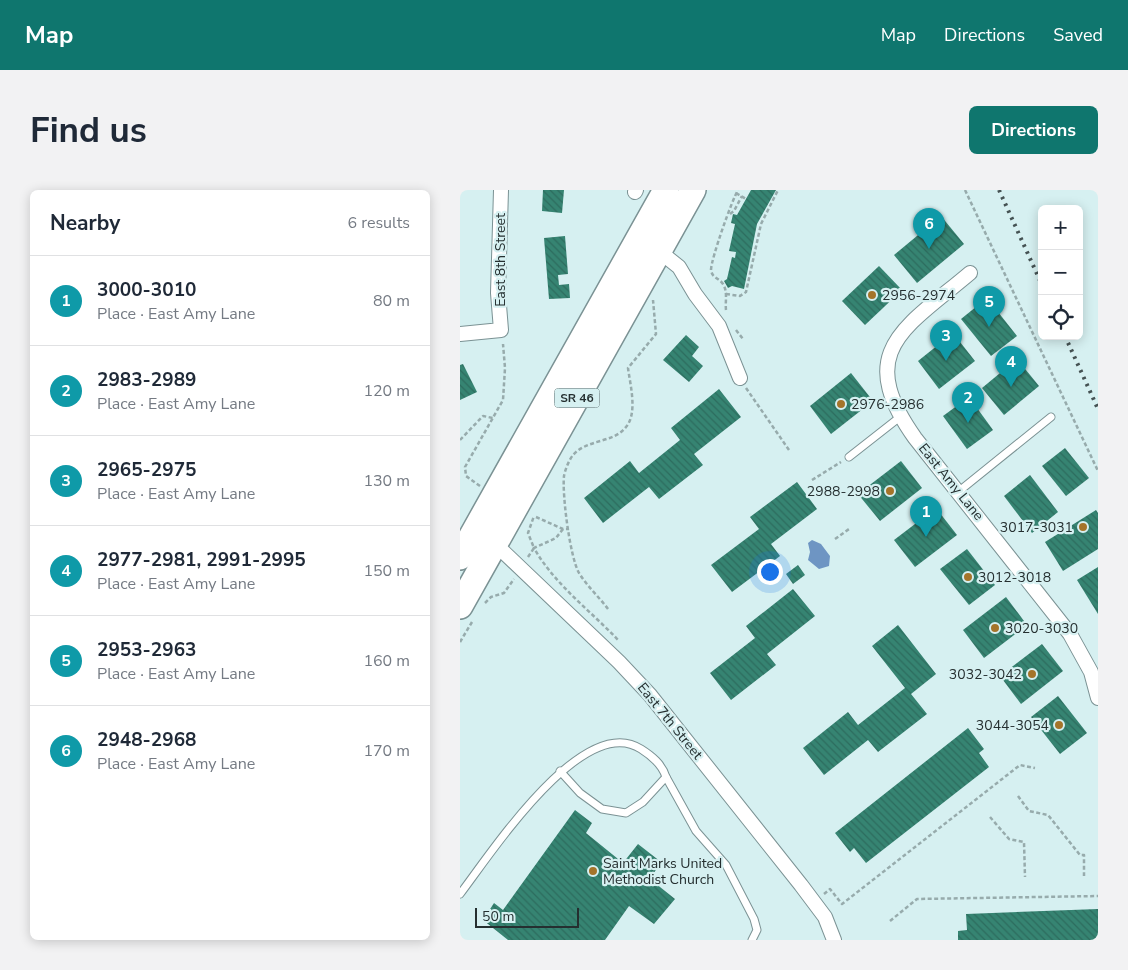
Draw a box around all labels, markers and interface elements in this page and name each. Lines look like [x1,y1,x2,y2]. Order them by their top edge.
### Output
text: Map [25,19,73,51]
text: Map [881,23,916,47]
text: Directions [944,23,1025,47]
text: Saved [1053,23,1103,47]
button: Directions [969,106,1098,154]
text: Find us [30,107,147,154]
map controls [1038,205,1083,340]
button: + [1038,205,1083,250]
pin: 6 [913,208,945,249]
text: Nearby [50,209,120,237]
text: 6 results [348,212,410,234]
street label: East 8th Street [491,213,510,307]
button: − [1038,250,1083,295]
text: 3000-3010 [97,277,196,303]
place label: 2956-2974 [882,286,955,305]
pin: 5 [973,286,1005,327]
marker: 2956-2974 [866,289,878,301]
text: 1 [61,290,71,312]
text: 80 m [373,290,410,312]
button: locate [1038,295,1083,340]
text: Place · East Amy Lane [97,303,255,325]
pin: 3 [930,320,962,361]
pin: 4 [995,346,1027,387]
text: 2983-2989 [97,367,196,393]
text: 2 [61,380,71,402]
text: 120 m [363,380,410,402]
pin: 2 [952,382,984,423]
road number: SR 46 [554,388,600,408]
text: Place · East Amy Lane [97,393,255,415]
place label: 2976-2986 [851,395,924,414]
marker: 2976-2986 [835,398,847,410]
street label: East Amy Lane [914,440,988,524]
text: 2965-2975 [97,457,196,483]
text: 3 [61,470,71,492]
text: 130 m [363,470,410,492]
place label: 2988-2998 [807,482,880,501]
text: Place · East Amy Lane [97,483,255,505]
marker: 2988-2998 [884,485,896,497]
pin: 1 [910,496,942,537]
place label: 3017-3031 [1000,518,1073,537]
marker: 3017-3031 [1077,521,1089,533]
text: 2977-2981, 2991-2995 [97,547,306,573]
your location [757,559,783,585]
text: 4 [61,560,71,582]
text: 150 m [363,560,410,582]
place label: 3012-3018 [978,568,1051,587]
marker: 3012-3018 [962,571,974,583]
text: Place · East Amy Lane [97,573,255,595]
place label: 3020-3030 [1005,619,1078,638]
marker: 3020-3030 [989,622,1001,634]
text: 2953-2963 [97,637,196,663]
text: 5 [61,650,71,672]
text: 160 m [363,650,410,672]
text: Place · East Amy Lane [97,663,255,685]
place label: 3032-3042 [949,665,1022,684]
marker: 3032-3042 [1026,668,1038,680]
street label: East 7th Street [633,679,707,763]
place label: 3044-3054 [976,716,1049,735]
marker: 3044-3054 [1053,719,1065,731]
text: 2948-2968 [97,727,196,753]
text: 6 [61,740,71,762]
text: 170 m [363,740,410,762]
text: Place · East Amy Lane [97,753,255,775]
place label: Saint Marks United Methodist Church [603,854,722,889]
marker: Saint Marks United Methodist Church [587,865,599,877]
scale bar [475,905,579,928]
text: 50 m [482,907,514,926]

